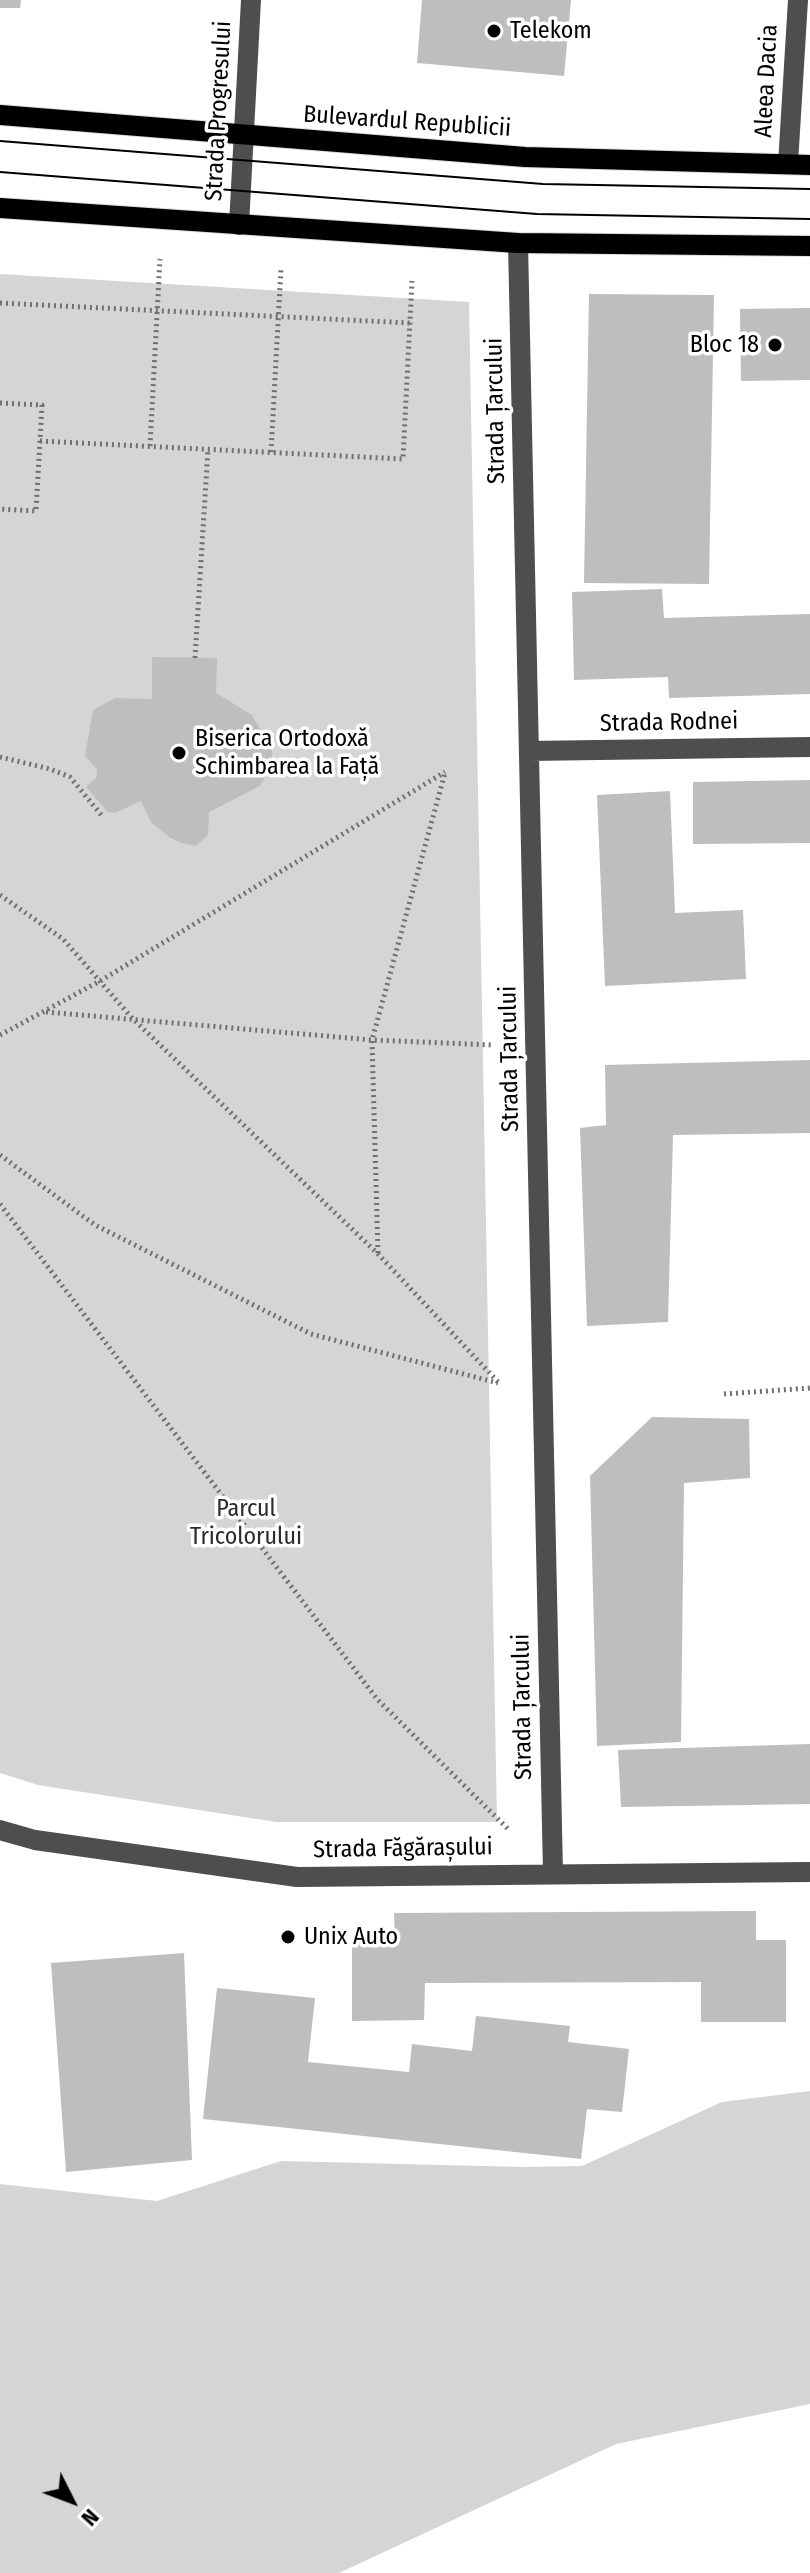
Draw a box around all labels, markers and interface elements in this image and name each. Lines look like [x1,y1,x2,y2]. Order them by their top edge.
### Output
place label: Telekom [510,17,592,45]
street label: Strada Progresului [200,20,238,202]
marker: Telekom [485,22,503,40]
street label: Aleea Dacia [750,24,784,138]
street label: Bulevardul Republicii [302,100,512,144]
place label: Bloc 18 [690,331,759,359]
marker: Bloc 18 [766,336,784,354]
street label: Strada Țarcului [480,338,512,484]
street label: Strada Rodnei [600,707,738,739]
place label: Biserica Ortodoxă Schimbarea la Față [195,725,379,781]
marker: Biserica Ortodoxă Schimbarea la Față [170,744,188,762]
street label: Strada Țarcului [494,986,526,1132]
park label: Parcul Tricolorului [190,1495,302,1551]
street label: Strada Țarcului [507,1634,539,1780]
street label: Strada Făgărașului [313,1833,493,1865]
place label: Unix Auto [304,1923,398,1951]
marker: Unix Auto [279,1928,297,1946]
north arrow [32,2461,112,2541]
text: N [76,2503,105,2531]

